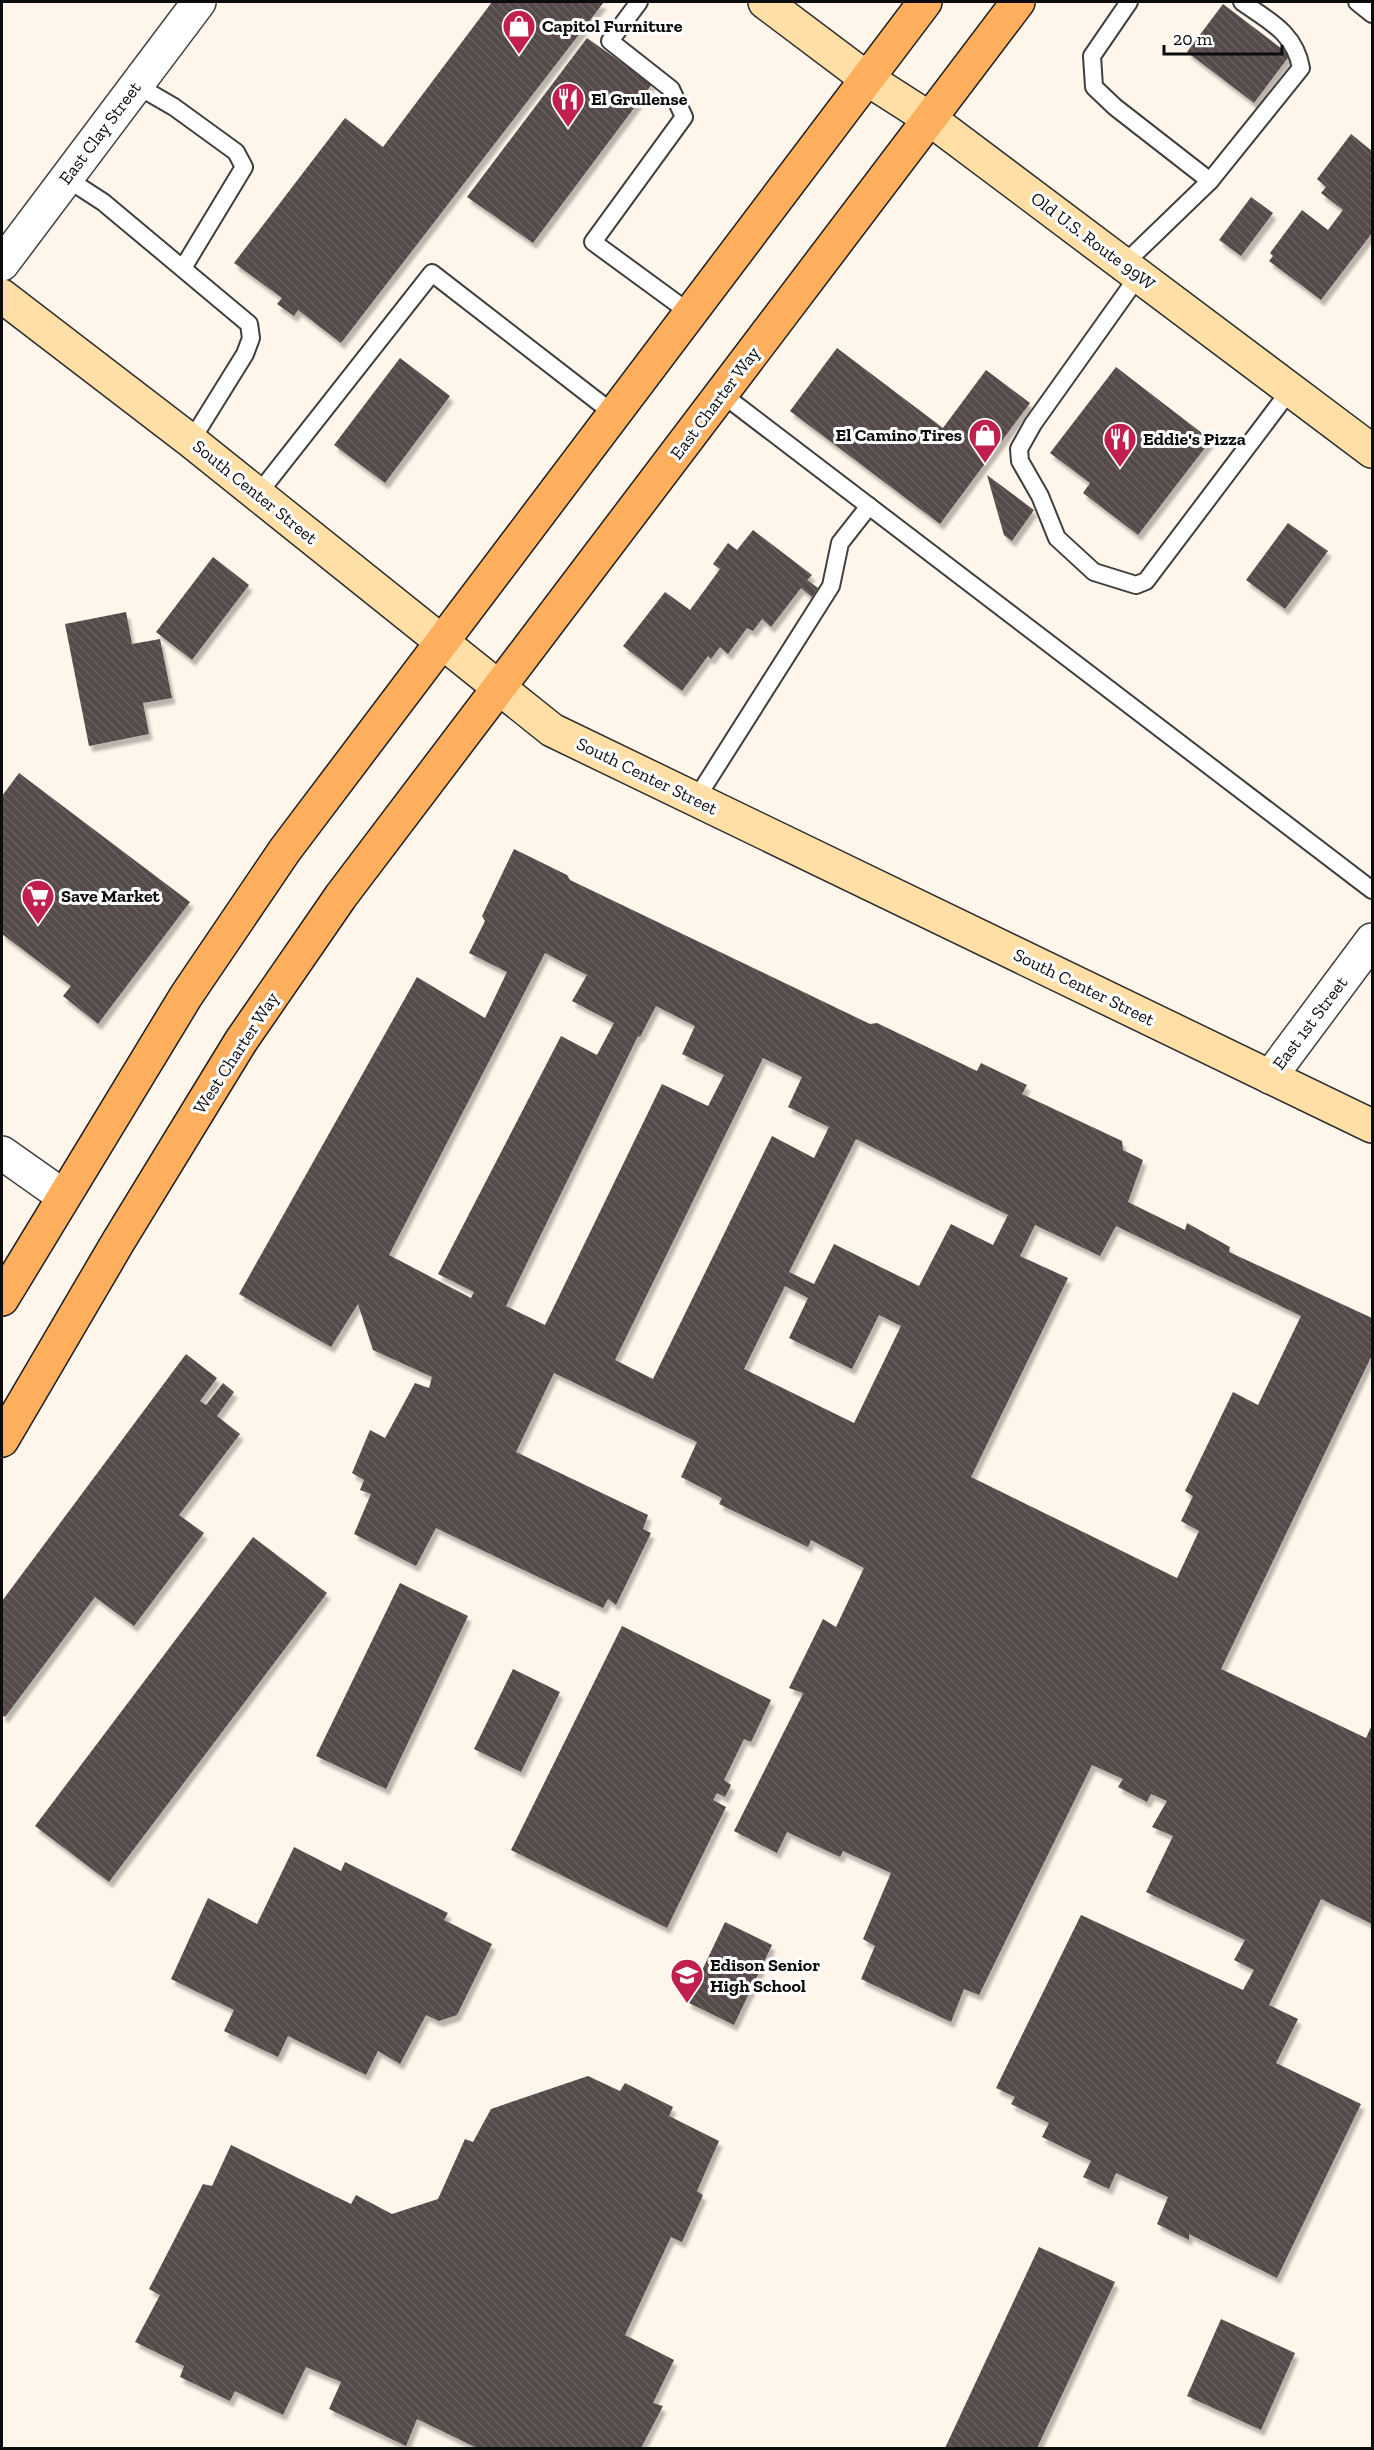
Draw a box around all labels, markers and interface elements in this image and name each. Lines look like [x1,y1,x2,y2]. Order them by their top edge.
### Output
shop icon: Capitol Furniture [501,8,537,55]
place label: Capitol Furniture [542,15,683,37]
scale bar [1164,18,1282,56]
text: 20 m [1173,28,1213,50]
street label: East Clay Street [54,77,146,189]
restaurant icon: El Grullense [550,81,586,128]
place label: El Grullense [591,88,688,110]
street label: Old U.S. Route 99W [1027,187,1160,295]
street label: East Charter Way [665,342,765,464]
shop icon: El Camino Tires [967,417,1003,464]
restaurant icon: Eddie's Pizza [1102,421,1138,468]
place label: El Camino Tires [836,424,962,446]
place label: Eddie's Pizza [1143,428,1246,450]
street label: South Center Street [188,435,322,549]
street label: South Center Street [573,732,721,820]
supermarket icon: Save Market [20,878,56,925]
place label: Save Market [61,885,161,907]
street label: South Center Street [1010,943,1158,1031]
street label: East 1st Street [1268,972,1352,1074]
street label: West Charter Way [189,987,284,1118]
place label: Edison Senior High School [710,1954,820,1997]
school or university icon: Edison Senior High School [669,1957,705,2004]

